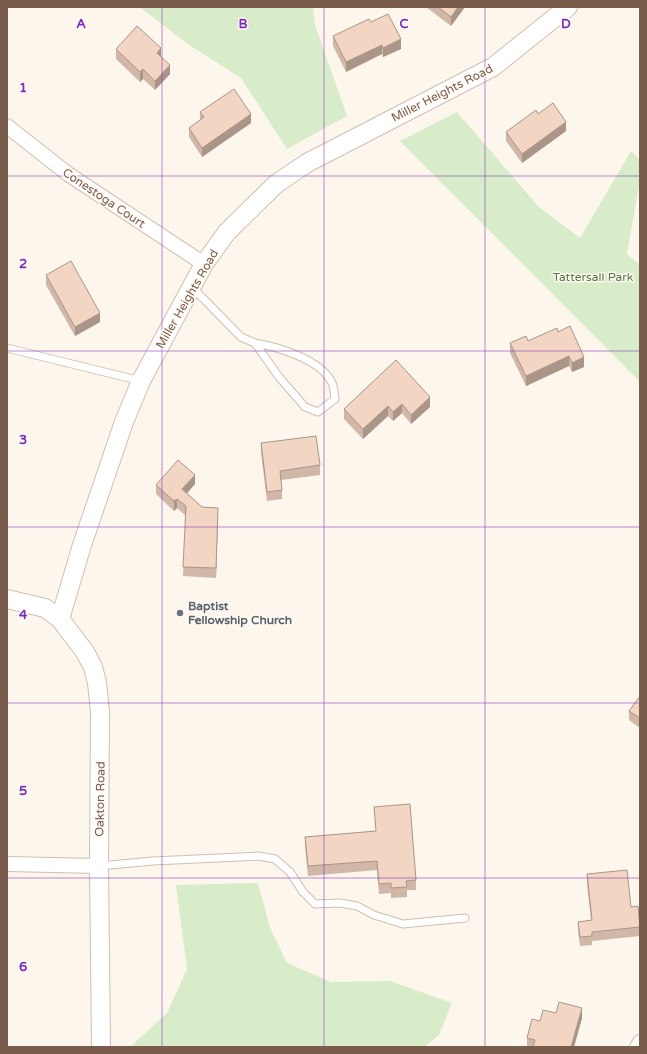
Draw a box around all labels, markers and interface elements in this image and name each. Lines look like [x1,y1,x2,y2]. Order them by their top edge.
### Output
text: A [76,16,86,32]
text: B [238,16,248,32]
text: C [399,16,409,32]
text: D [561,16,571,32]
street label: Miller Heights Road [389,61,495,125]
text: 1 [19,80,27,96]
street label: Conestoga Court [60,165,148,231]
street label: Miller Heights Road [153,247,221,351]
text: 2 [19,256,27,272]
park label: Tattersall Park [553,270,634,284]
text: 3 [19,432,27,448]
place label: Baptist Fellowship Church [188,599,292,628]
text: 4 [19,607,28,623]
marker: Baptist Fellowship Church [175,608,185,618]
street label: Oakton Road [92,761,108,837]
text: 5 [19,783,27,799]
text: 6 [19,959,27,975]

